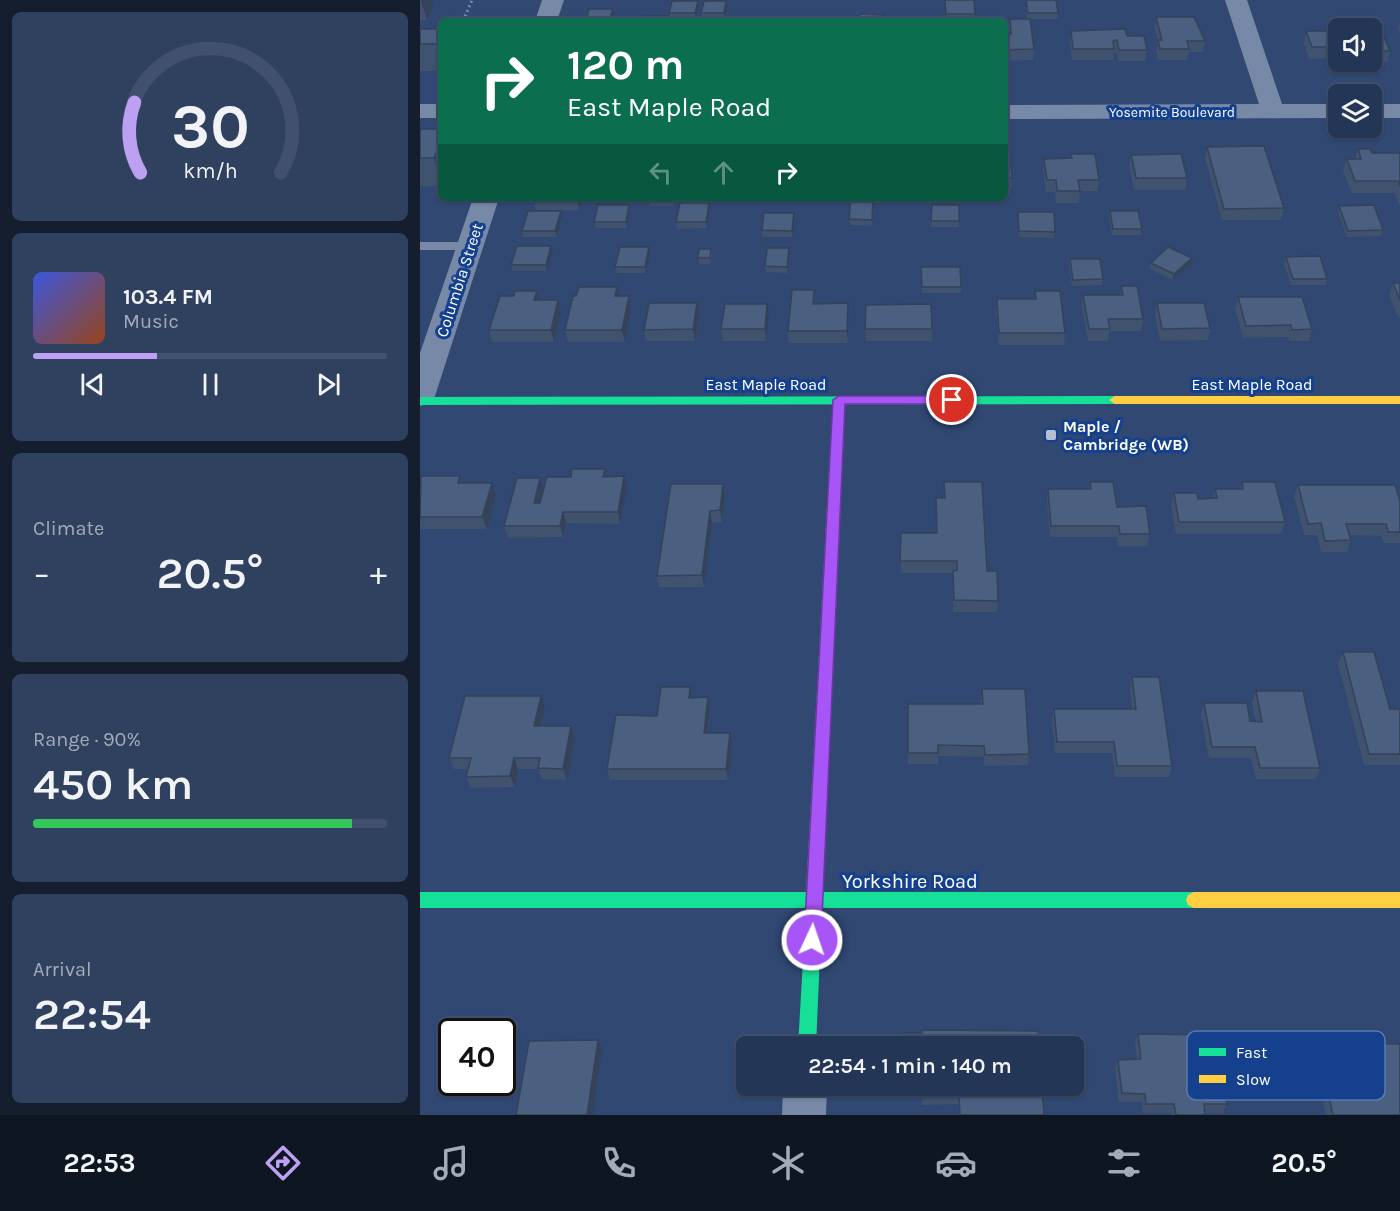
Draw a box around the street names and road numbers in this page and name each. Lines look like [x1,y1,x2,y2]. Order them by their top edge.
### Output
street label: Yosemite Boulevard [1109,104,1235,121]
street label: Columbia Street [432,221,487,339]
street label: East Maple Road [705,375,827,394]
street label: East Maple Road [1191,375,1313,394]
street label: Yorkshire Road [842,870,978,893]

